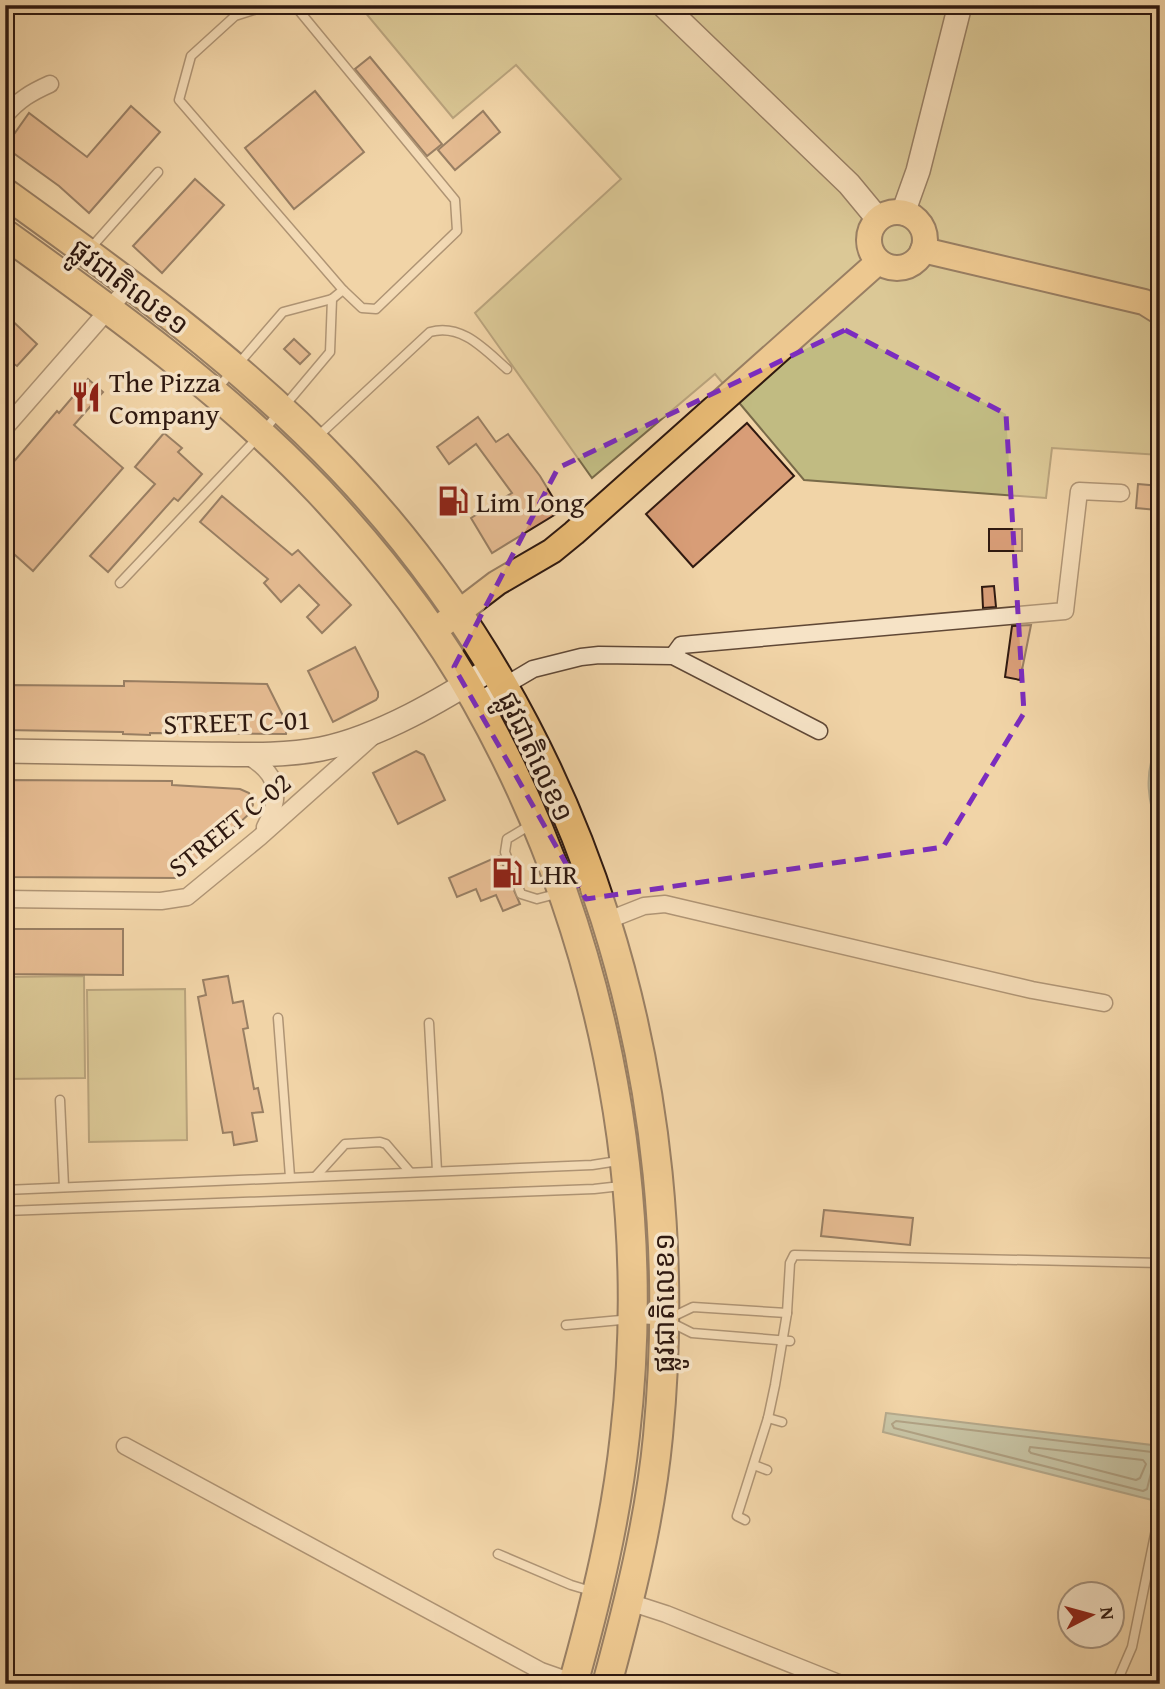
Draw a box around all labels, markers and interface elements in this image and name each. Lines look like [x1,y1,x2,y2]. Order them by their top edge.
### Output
street label: ផ្លូវជាតិលេខ១ [59,227,198,349]
place label: The Pizza Company [109,361,221,434]
restaurant icon: The Pizza Company [69,380,103,414]
place label: Lim Long [476,481,584,522]
fuel station icon: Lim Long [436,484,470,518]
street label: ផ្លូវជាតិលេខ១ [484,684,585,830]
street label: STREET C-01 [163,698,311,744]
street label: STREET C-02 [159,762,299,886]
place label: LHR [530,853,579,894]
fuel station icon: LHR [490,856,524,890]
street label: ផ្លូវជាតិលេខ១ [643,1233,689,1373]
north arrow [1056,1580,1126,1650]
text: N [1093,1605,1123,1621]

